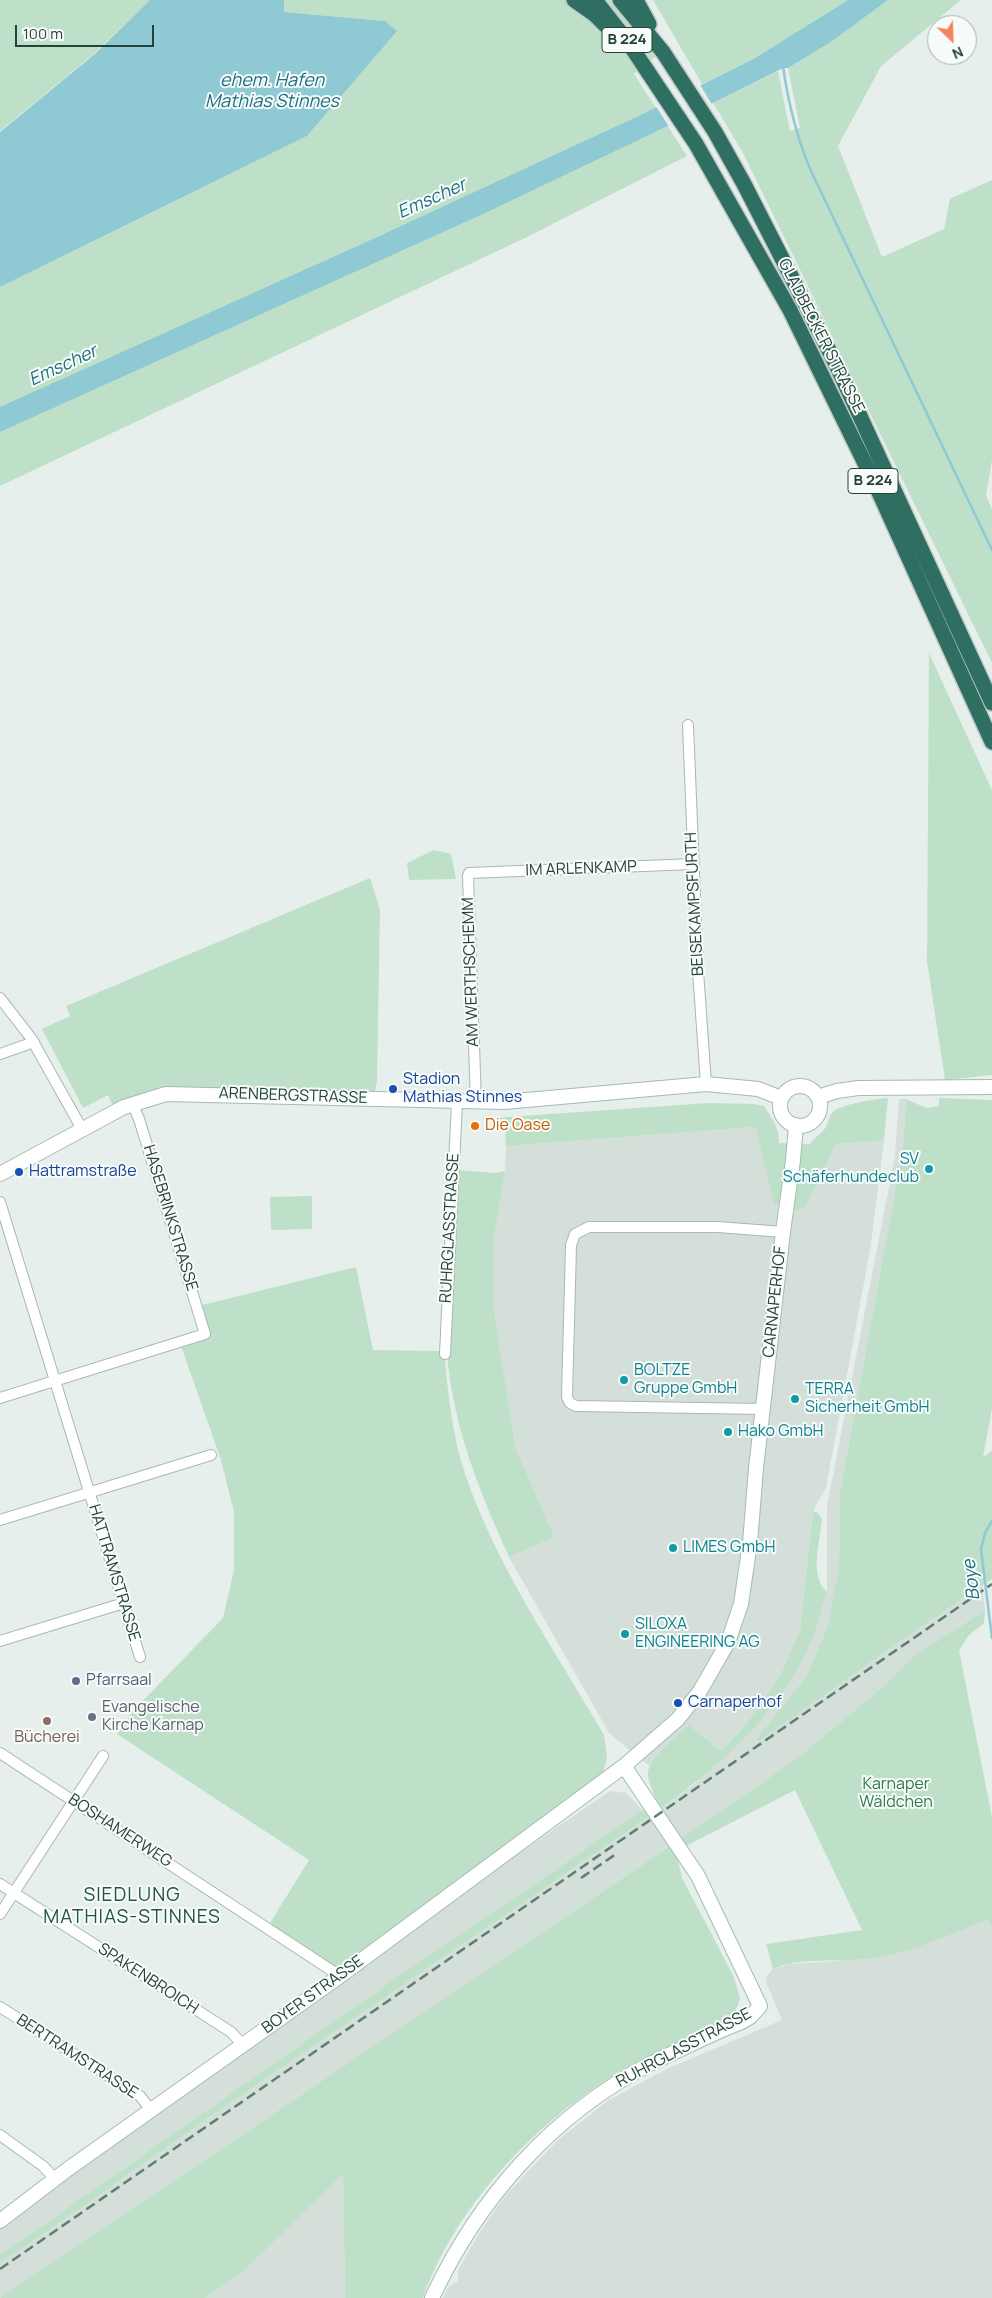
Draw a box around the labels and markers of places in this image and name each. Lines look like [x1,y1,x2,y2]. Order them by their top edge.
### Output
place label: Stadion Mathias Stinnes [403,1070,522,1108]
marker: Stadion Mathias Stinnes [387,1083,399,1095]
place label: Die Oase [485,1116,550,1136]
marker: Die Oase [469,1120,481,1132]
place label: SV Schäferhundeclub [783,1150,919,1188]
place label: Hattramstraße [29,1162,137,1182]
marker: SV Schäferhundeclub [923,1163,935,1175]
marker: Hattramstraße [13,1166,25,1178]
place label: BOLTZE Gruppe GmbH [634,1361,737,1399]
marker: BOLTZE Gruppe GmbH [618,1374,630,1386]
place label: TERRA Sicherheit GmbH [805,1380,930,1418]
marker: TERRA Sicherheit GmbH [789,1393,801,1405]
place label: Hako GmbH [738,1422,824,1442]
marker: Hako GmbH [722,1426,734,1438]
place label: LIMES GmbH [683,1538,775,1558]
marker: LIMES GmbH [667,1542,679,1554]
place label: SILOXA ENGINEERING AG [635,1615,760,1653]
marker: SILOXA ENGINEERING AG [619,1628,631,1640]
place label: Pfarrsaal [86,1671,152,1691]
marker: Pfarrsaal [70,1675,82,1687]
place label: Carnaperhof [688,1693,782,1713]
marker: Carnaperhof [672,1697,684,1709]
place label: Evangelische Kirche Karnap [102,1698,204,1736]
marker: Evangelische Kirche Karnap [86,1711,98,1723]
marker: Bücherei [41,1715,53,1727]
place label: Bücherei [14,1728,80,1748]

